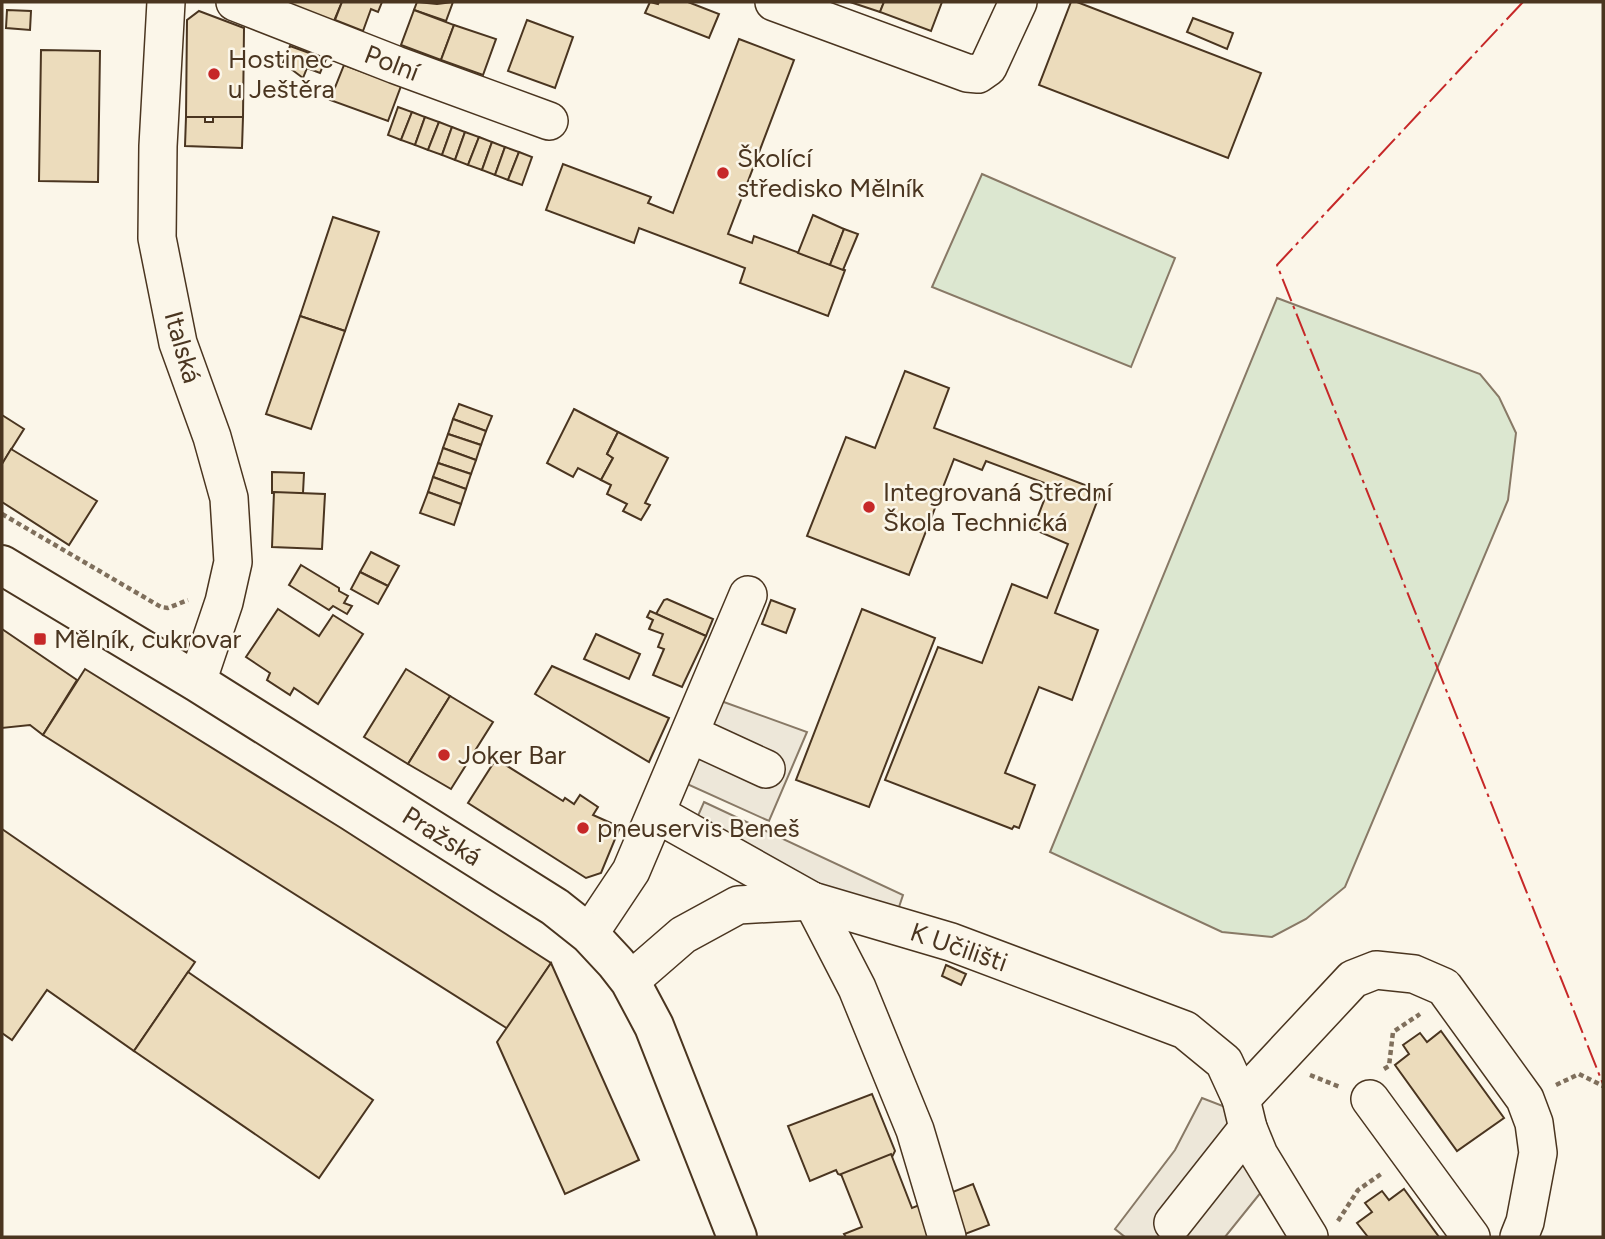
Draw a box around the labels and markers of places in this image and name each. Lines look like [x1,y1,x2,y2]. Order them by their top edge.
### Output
place label: Hostinec u Ještěra [228,43,335,105]
marker: Hostinec u Ještěra [206,66,222,82]
place label: Školící středisko Mělník [737,142,925,204]
marker: Školící středisko Mělník [715,165,731,181]
place label: Integrovaná Střední Škola Technická [883,476,1113,538]
marker: Integrovaná Střední Škola Technická [861,499,877,515]
place label: Mělník, cukrovar [54,623,242,655]
marker: Mělník, cukrovar [32,631,48,647]
place label: Joker Bar [458,739,566,771]
marker: Joker Bar [436,747,452,763]
place label: pneuservis Beneš [597,812,800,844]
marker: pneuservis Beneš [575,820,591,836]

